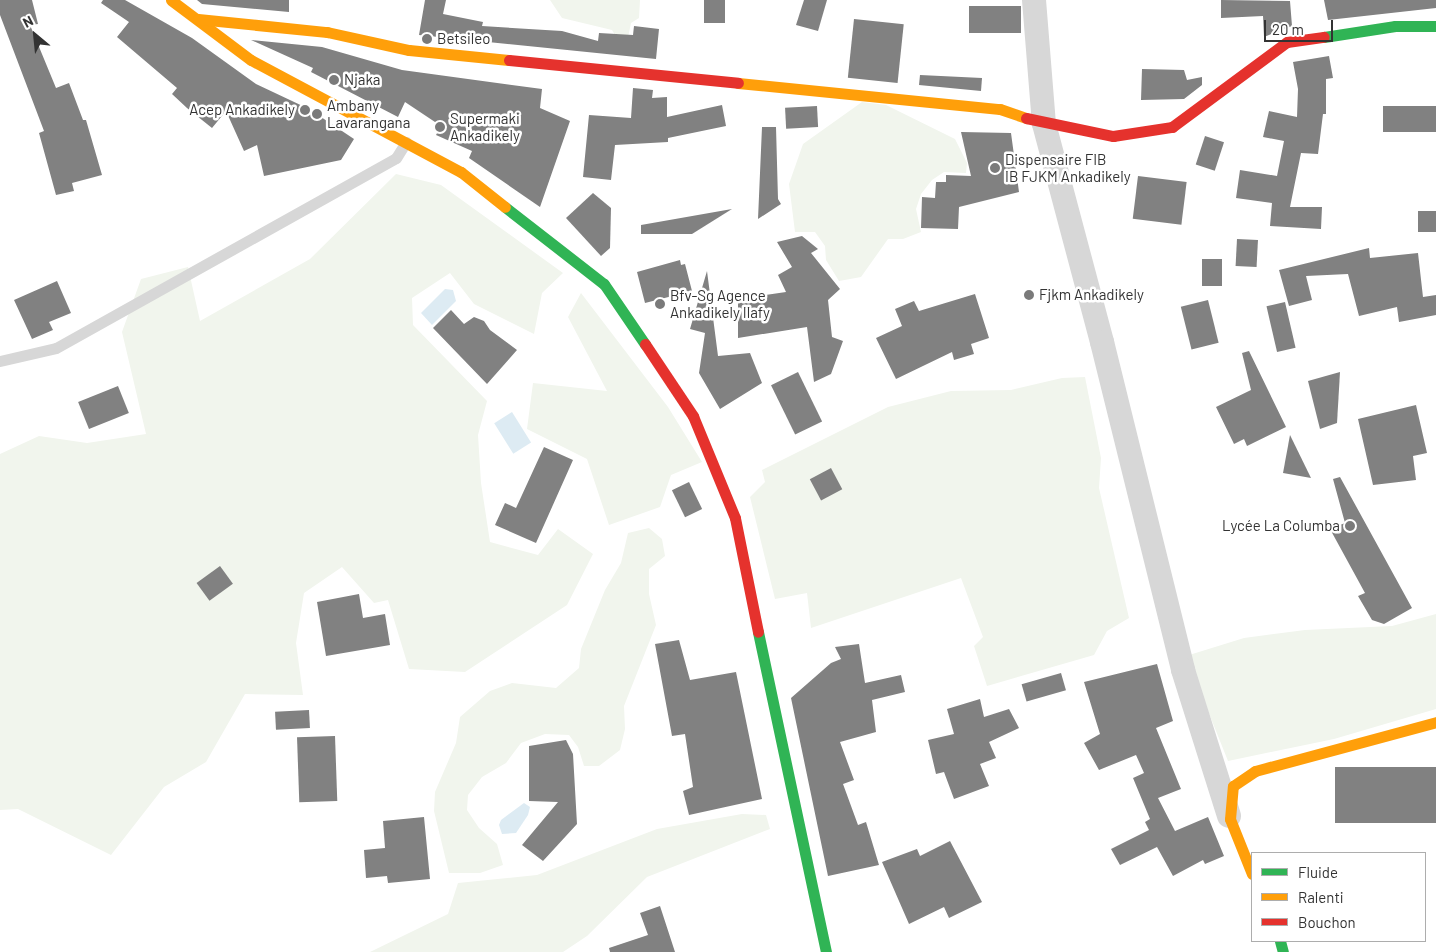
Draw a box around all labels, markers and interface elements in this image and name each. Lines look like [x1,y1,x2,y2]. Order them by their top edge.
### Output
north arrow [10,10,60,60]
scale bar [1266,10,1335,42]
text: N [20,12,36,31]
text: 20 m [1272,20,1304,38]
place label: Betsileo [437,30,490,48]
marker: Betsileo [421,33,433,45]
place label: Njaka [344,71,381,89]
marker: Njaka [328,74,340,86]
place label: Ambany Lavarangana [327,96,410,131]
place label: Acep Ankadikely [189,101,295,119]
marker: Acep Ankadikely [299,104,311,116]
marker: Ambany Lavarangana [311,108,323,120]
place label: Supermaki Ankadikely [450,109,520,144]
marker: Supermaki Ankadikely [434,121,446,133]
place label: Dispensaire FIB IB FJKM Ankadikely [1005,150,1131,185]
marker: Dispensaire FIB IB FJKM Ankadikely [989,162,1001,174]
place label: Bfv-Sg Agence Ankadikely Ilafy [670,286,770,321]
place label: Fjkm Ankadikely [1039,286,1144,304]
marker: Fjkm Ankadikely [1023,289,1035,301]
marker: Bfv-Sg Agence Ankadikely Ilafy [654,298,666,310]
place label: Lycée La Columba [1222,517,1340,535]
marker: Lycée La Columba [1344,520,1356,532]
legend [1251,852,1426,942]
text: Fluide [1298,863,1338,881]
text: Ralenti [1298,888,1344,906]
text: Bouchon [1298,913,1356,931]

